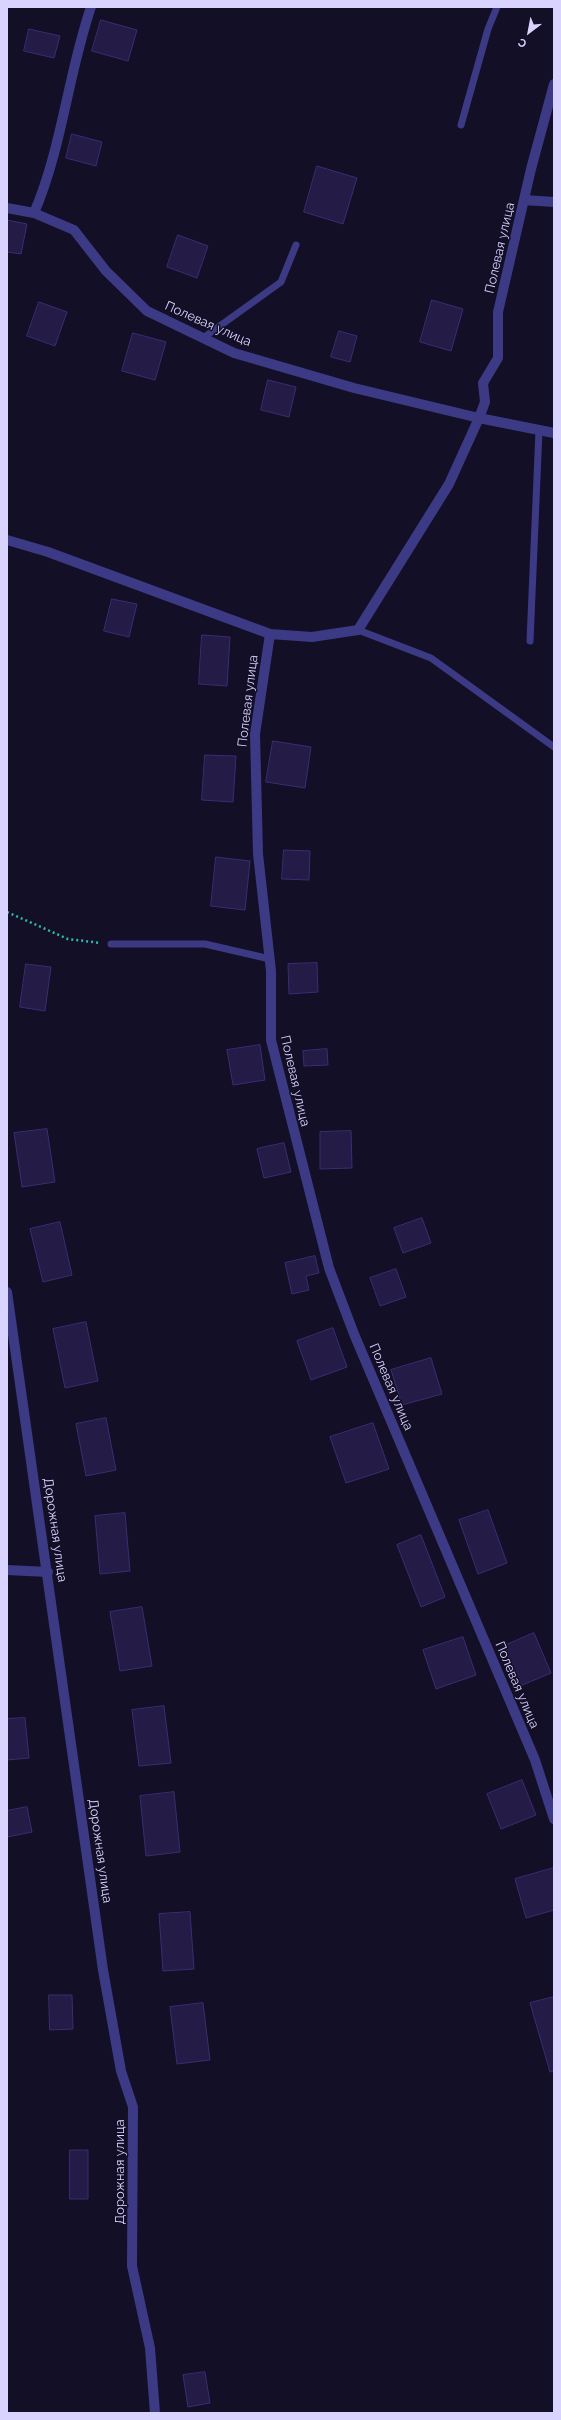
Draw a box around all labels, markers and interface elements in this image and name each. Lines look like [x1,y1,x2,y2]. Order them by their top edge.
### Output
north arrow [509,12,549,52]
text: С [516,35,529,50]
street label: Полевая улица [482,201,518,295]
street label: Полевая улица [162,298,254,350]
street label: Полевая улица [235,654,261,748]
street label: Полевая улица [277,1034,313,1128]
street label: Полевая улица [366,1341,416,1433]
street label: Дорожная улица [40,1477,70,1583]
street label: Полевая улица [492,1639,542,1731]
street label: Дорожная улица [85,1798,115,1904]
street label: Дорожная улица [112,2120,128,2224]

